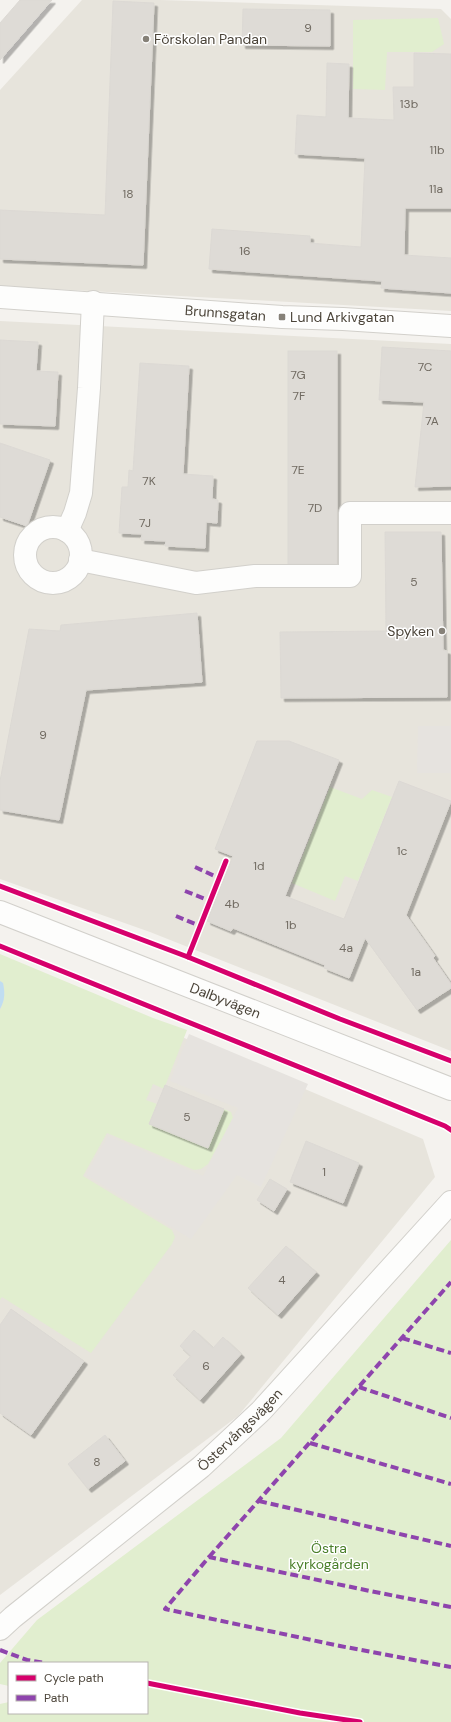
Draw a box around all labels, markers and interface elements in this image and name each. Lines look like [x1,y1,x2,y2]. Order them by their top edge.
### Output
house number: 9 [304,20,312,36]
place label: Förskolan Pandan [154,30,267,48]
marker: Förskolan Pandan [141,34,151,44]
house number: 13b [400,96,418,112]
house number: 11b [429,142,445,158]
house number: 11a [429,181,443,197]
house number: 18 [122,186,134,202]
house number: 16 [239,243,251,259]
street label: Brunnsgatan [184,301,267,325]
place label: Lund Arkivgatan [290,308,394,326]
marker: Lund Arkivgatan [277,312,287,322]
house number: 7C [418,359,433,375]
house number: 7G [290,367,306,383]
house number: 7F [293,388,306,404]
house number: 7A [425,413,439,429]
house number: 7E [291,462,305,478]
house number: 7K [142,473,156,489]
house number: 7D [308,500,322,516]
house number: 7J [139,515,151,531]
house number: 5 [410,574,418,590]
place label: Spyken [387,622,434,640]
marker: Spyken [437,626,447,636]
house number: 9 [39,727,47,743]
house number: 1c [397,843,407,859]
house number: 1d [253,858,265,874]
house number: 4b [225,896,239,912]
house number: 1b [285,917,297,933]
house number: 4a [339,940,353,956]
house number: 1a [411,964,421,980]
street label: Dalbyvägen [187,978,263,1022]
house number: 5 [183,1109,191,1125]
house number: 1 [322,1164,326,1180]
house number: 4 [278,1272,286,1288]
house number: 6 [202,1358,210,1374]
street label: Östervångsvägen [193,1385,286,1475]
house number: 8 [93,1454,101,1470]
park label: Östra kyrkogården [289,1539,369,1573]
legend [8,1662,148,1714]
text: Cycle path [44,1670,104,1686]
text: Path [44,1690,69,1706]

